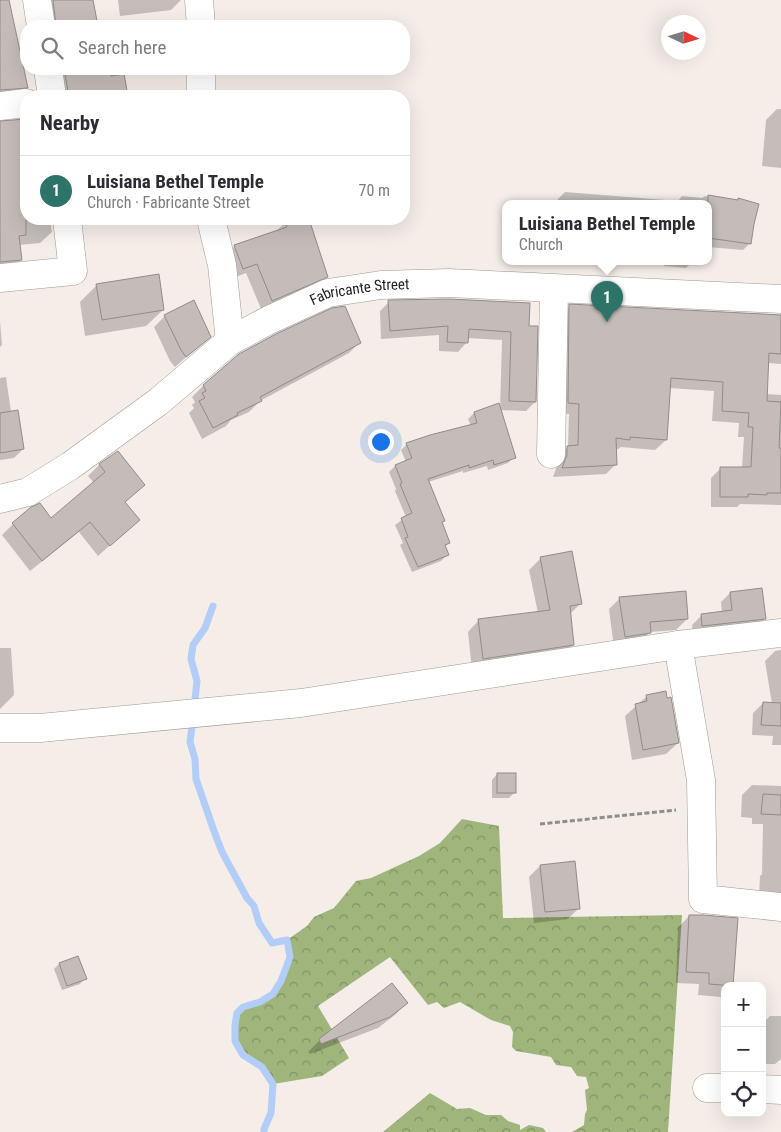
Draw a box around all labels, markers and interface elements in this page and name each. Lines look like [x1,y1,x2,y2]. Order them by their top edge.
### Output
north arrow [661,15,706,60]
search box [20,20,410,75]
icon: search [38,34,66,62]
text: Search here [78,36,166,59]
text: Nearby [40,111,99,135]
text: Luisiana Bethel Temple [87,170,264,193]
text: 1 [52,181,60,200]
text: 70 m [358,181,390,200]
text: Church · Fabricante Street [87,193,250,212]
popup [502,200,712,265]
text: Luisiana Bethel Temple [519,212,695,235]
text: Church [519,235,563,254]
street label: Fabricante Street [307,275,410,309]
pin: 1 [591,281,623,322]
your location [368,429,394,455]
map controls [721,982,766,1117]
button: + [721,982,766,1027]
button: − [721,1027,766,1072]
button: locate [721,1072,766,1117]

